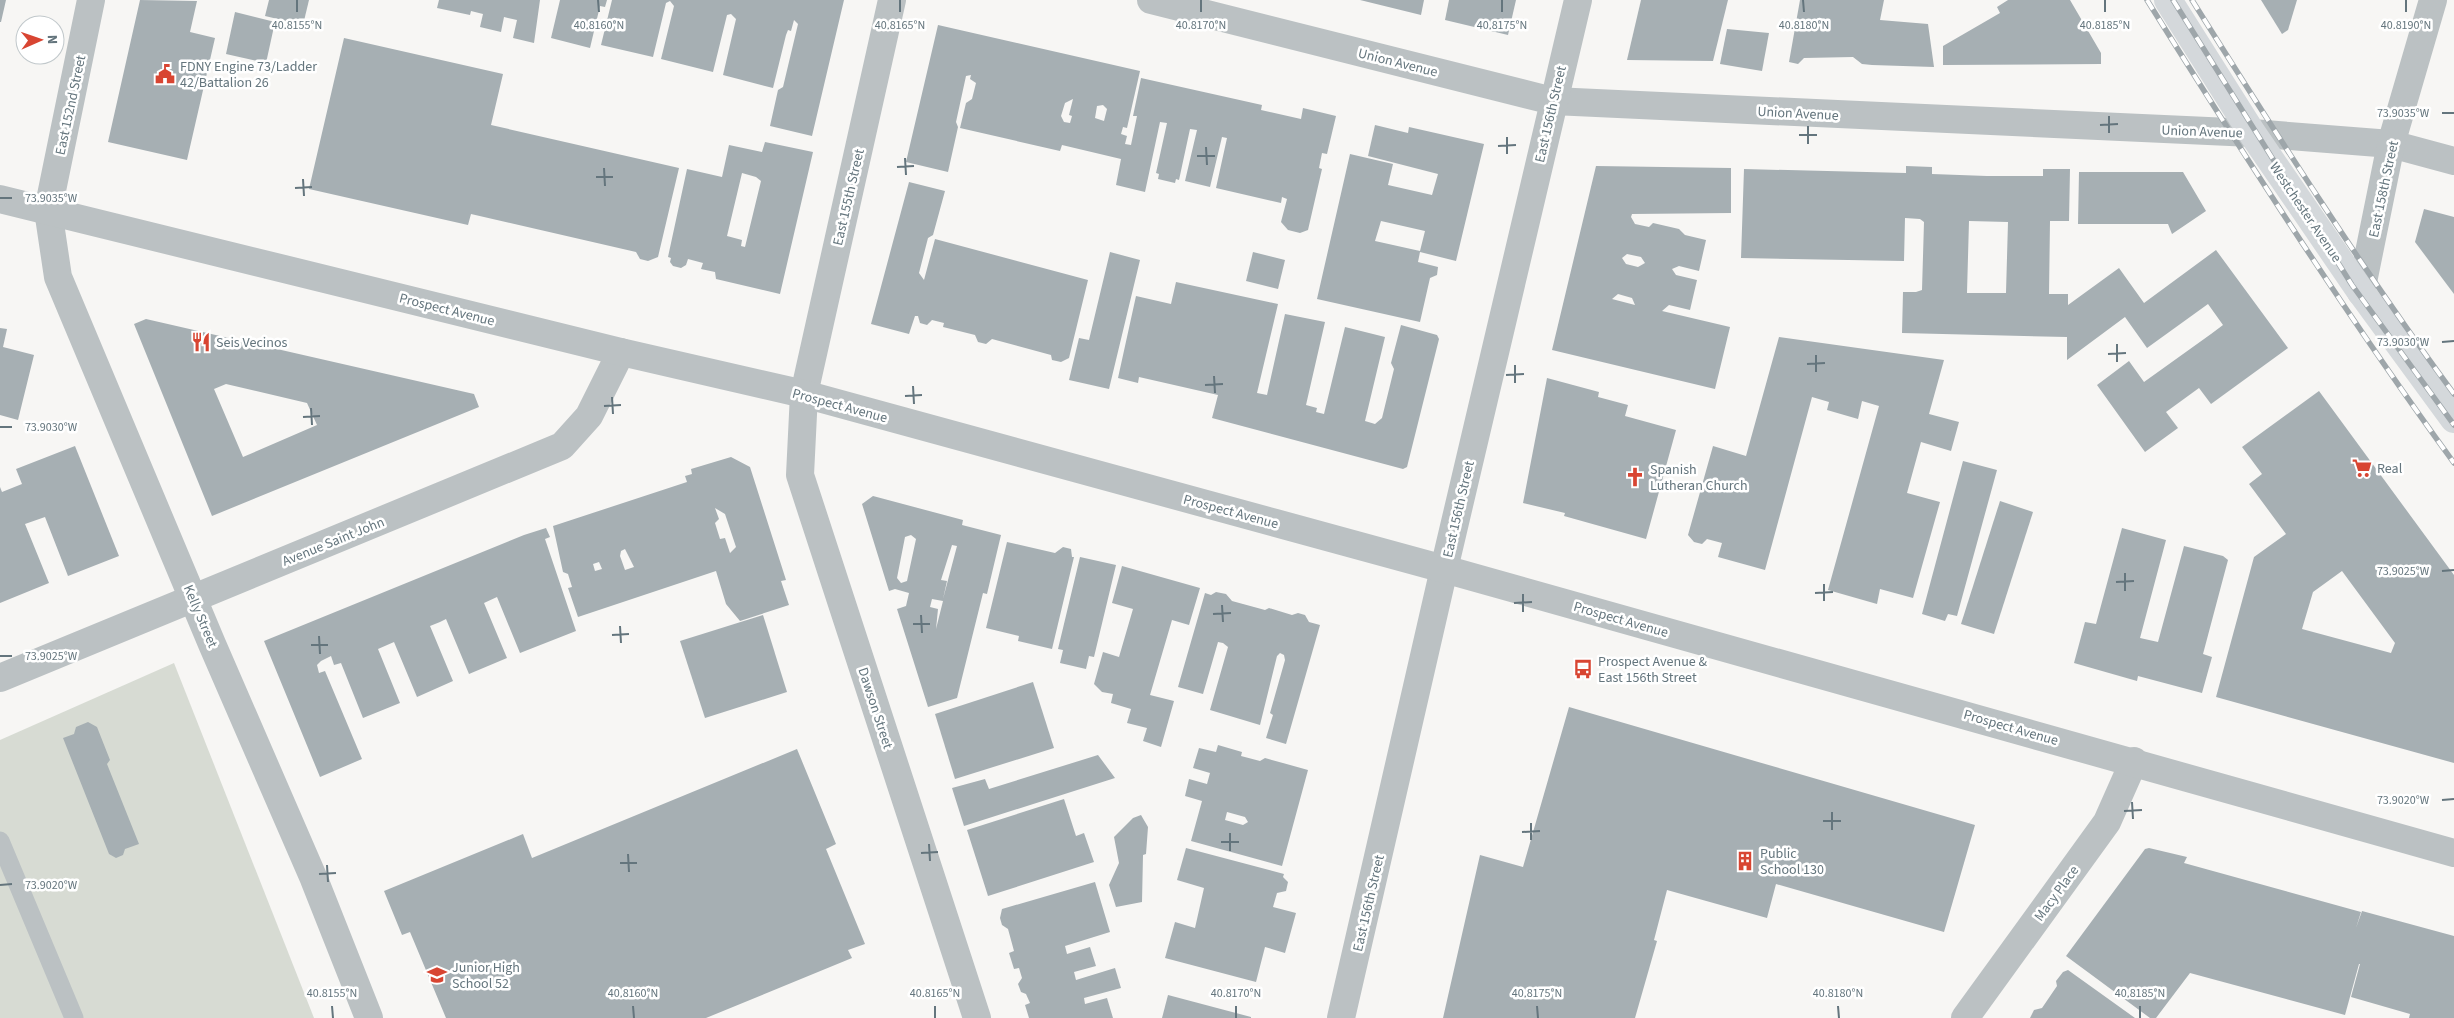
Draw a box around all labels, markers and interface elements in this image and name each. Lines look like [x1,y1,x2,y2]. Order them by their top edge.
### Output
north arrow [15,15,65,65]
text: 40.8155°N [272,17,322,34]
text: 40.8160°N [574,17,624,34]
text: 40.8165°N [875,17,925,34]
text: 40.8170°N [1176,17,1226,34]
text: 40.8175°N [1477,17,1527,34]
text: 40.8180°N [1779,17,1829,34]
text: 40.8185°N [2080,17,2130,34]
text: 40.8190°N [2381,17,2431,34]
text: N [42,35,62,45]
street label: Union Avenue [1356,43,1440,83]
street label: East 152nd Street [51,53,91,157]
place label: FDNY Engine 73/Ladder 42/Battalion 26 [180,57,317,93]
public building icon: FDNY Engine 73/Ladder 42/Battalion 26 [154,63,176,85]
street label: East 156th Street [1530,64,1572,165]
street label: Union Avenue [1757,102,1839,126]
text: 73.9035°W [2377,105,2430,122]
street label: Union Avenue [2161,121,2243,143]
street label: East 158th Street [2364,139,2404,240]
street label: East 155th Street [828,147,870,248]
street label: Westchester Avenue [2264,159,2346,267]
text: 73.9035°W [25,190,78,207]
street label: Prospect Avenue [397,288,497,332]
restaurant icon: Seis Vecinos [190,331,212,353]
place label: Seis Vecinos [216,333,288,353]
text: 73.9030°W [2377,334,2430,351]
street label: Prospect Avenue [790,384,890,428]
text: 73.9030°W [25,419,78,436]
supermarket icon: Real [2351,457,2373,479]
street label: East 156th Street [1438,459,1480,560]
place label: Real [2377,459,2403,479]
place label: Spanish Lutheran Church [1650,460,1748,496]
church icon: Spanish Lutheran Church [1624,466,1646,488]
street label: Prospect Avenue [1181,490,1281,534]
street label: Avenue Saint John [279,512,388,572]
text: 73.9025°W [2377,563,2430,580]
street label: Kelly Street [178,582,222,651]
street label: Prospect Avenue [1571,597,1670,643]
text: 73.9025°W [25,648,78,665]
place label: Prospect Avenue & East 156th Street [1598,652,1708,688]
bus stop icon: Prospect Avenue & East 156th Street [1572,658,1594,680]
street label: Dawson Street [852,665,898,752]
street label: Prospect Avenue [1961,705,2060,751]
text: 73.9020°W [2377,792,2430,809]
place label: Public School 130 [1760,844,1824,880]
building icon: Public School 130 [1734,850,1756,872]
street label: East 156th Street [1348,853,1390,954]
street label: Macy Place [2030,862,2084,926]
text: 73.9020°W [25,877,78,894]
place label: Junior High School 52 [452,958,520,994]
school or university icon: Junior High School 52 [426,964,448,986]
text: 40.8155°N [307,985,357,1002]
text: 40.8160°N [608,985,658,1002]
text: 40.8165°N [910,985,960,1002]
text: 40.8170°N [1211,985,1261,1002]
text: 40.8175°N [1512,985,1562,1002]
text: 40.8180°N [1813,985,1863,1002]
text: 40.8185°N [2115,985,2165,1002]

